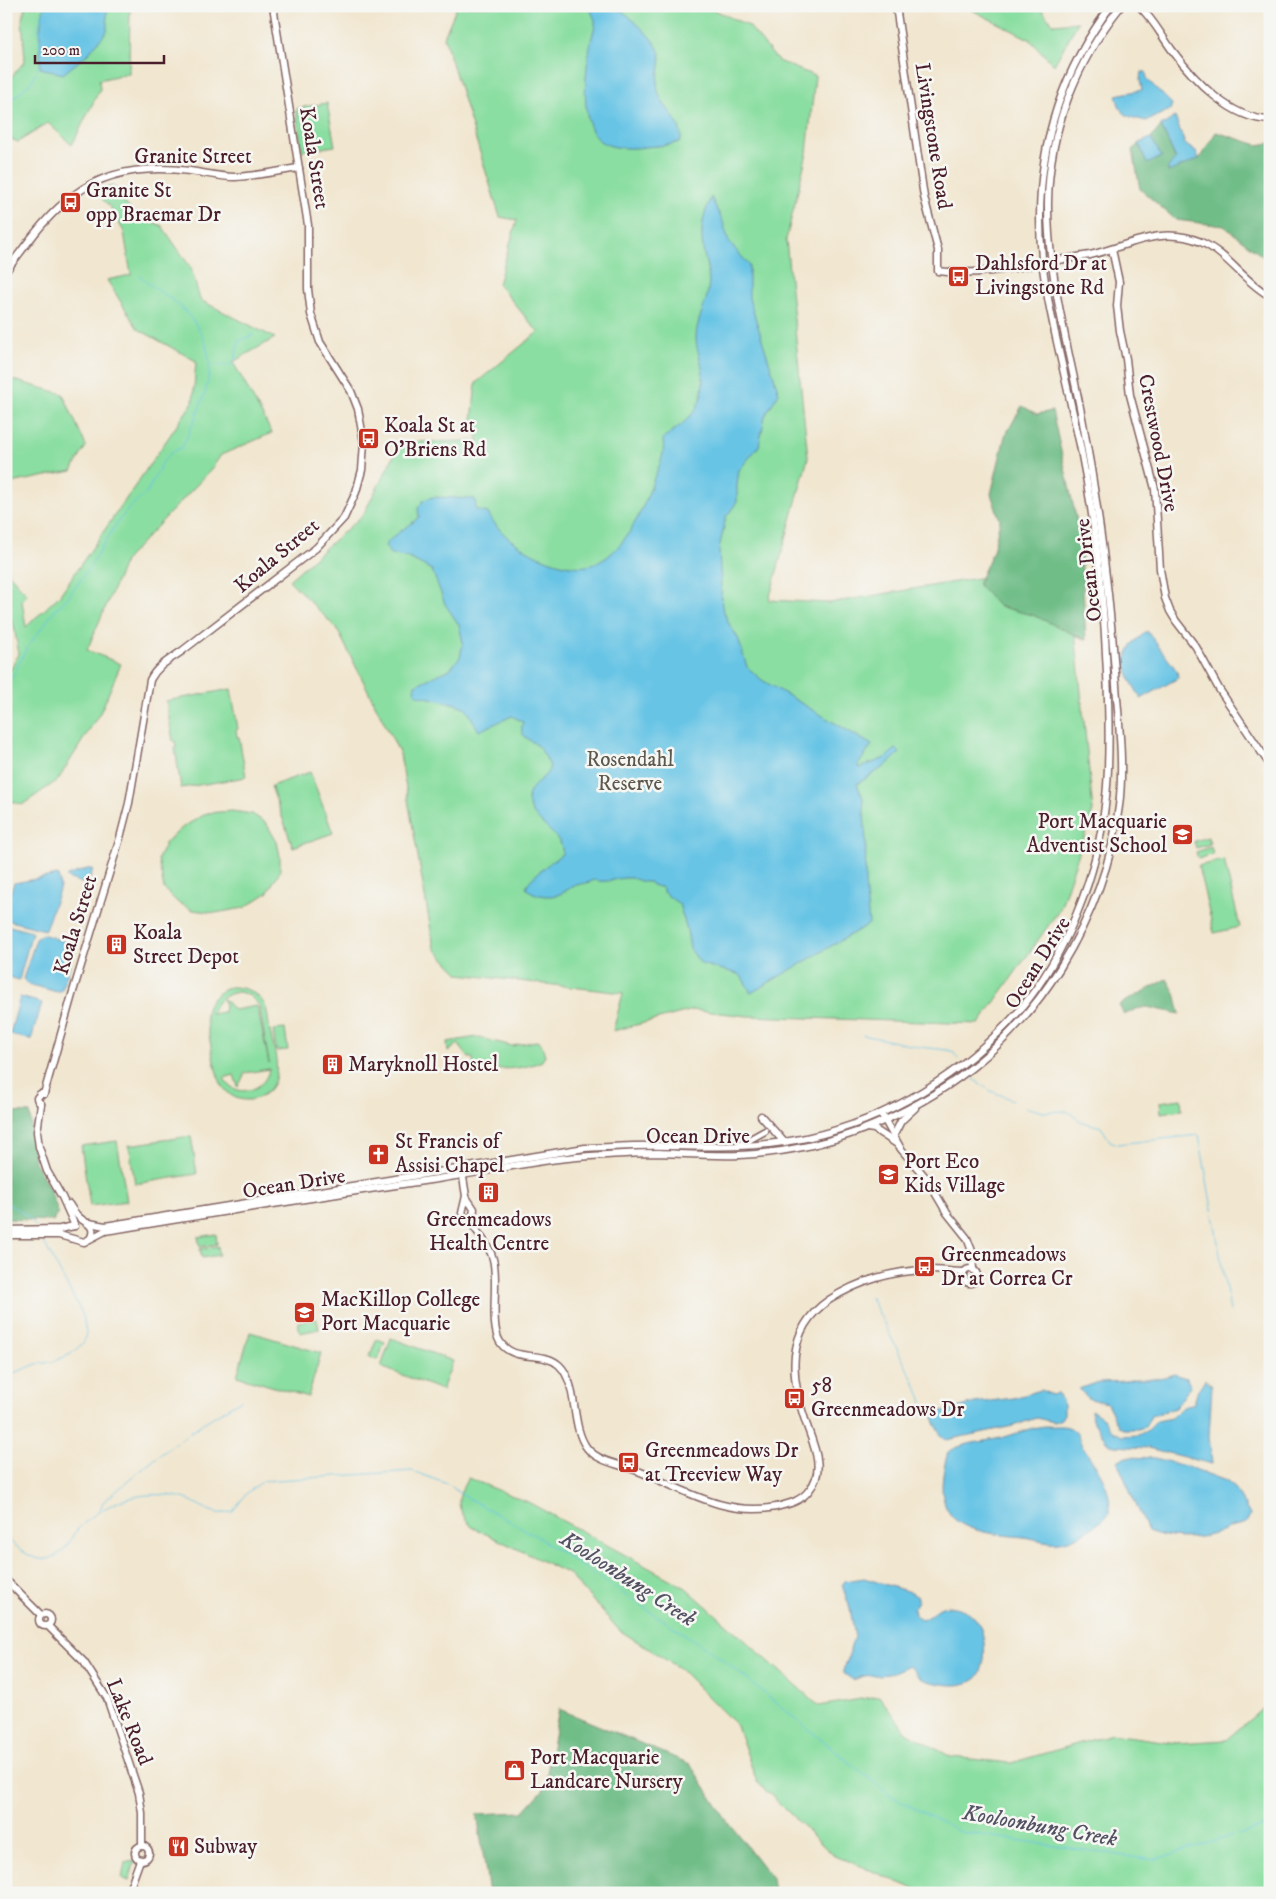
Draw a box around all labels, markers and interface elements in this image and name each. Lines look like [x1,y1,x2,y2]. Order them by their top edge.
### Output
scale bar [35,32,164,64]
text: 200 m [42,41,80,60]
street label: Livingstone Road [909,61,957,212]
street label: Koala Street [293,105,335,211]
street label: Granite Street [134,144,252,170]
place label: Granite St opp Braemar Dr [86,178,221,228]
bus stop icon: Granite St opp Braemar Dr [58,191,82,215]
place label: Dahlsford Dr at Livingstone Rd [975,251,1107,301]
bus stop icon: Dahlsford Dr at Livingstone Rd [947,264,971,288]
street label: Crestwood Drive [1132,372,1184,514]
place label: Koala St at O'Briens Rd [384,413,487,463]
bus stop icon: Koala St at O'Briens Rd [356,426,380,450]
street label: Koala Street [229,513,325,599]
street label: Ocean Drive [1070,517,1108,623]
park label: Rosendahl Reserve [586,747,674,797]
place label: Port Macquarie Adventist School [1026,809,1168,859]
school or university icon: Port Macquarie Adventist School [1171,822,1195,846]
street label: Koala Street [48,872,104,978]
street label: Ocean Drive [999,912,1077,1014]
place label: Koala Street Depot [133,920,239,970]
building icon: Koala Street Depot [105,933,129,957]
place label: Maryknoll Hostel [348,1052,499,1078]
building icon: Maryknoll Hostel [320,1053,344,1077]
street label: Ocean Drive [646,1124,750,1150]
place label: St Francis of Assisi Chapel [395,1129,505,1179]
church icon: St Francis of Assisi Chapel [367,1142,391,1166]
place label: Port Eco Kids Village [904,1149,1005,1199]
school or university icon: Port Eco Kids Village [876,1162,900,1186]
street label: Ocean Drive [241,1163,348,1205]
building icon: Greenmeadows Health Centre [477,1181,501,1205]
place label: Greenmeadows Health Centre [426,1207,552,1257]
place label: Greenmeadows Dr at Correa Cr [941,1242,1073,1292]
bus stop icon: Greenmeadows Dr at Correa Cr [913,1255,937,1279]
place label: MacKillop College Port Macquarie [321,1287,481,1337]
school or university icon: MacKillop College Port Macquarie [293,1300,317,1324]
place label: 58 Greenmeadows Dr [811,1373,964,1423]
bus stop icon: 58 Greenmeadows Dr [783,1386,807,1410]
place label: Greenmeadows Dr at Treeview Way [645,1438,798,1488]
bus stop icon: Greenmeadows Dr at Treeview Way [617,1451,641,1475]
water label: Kooloonbung Creek [554,1525,701,1633]
street label: Lake Road [100,1675,158,1770]
place label: Port Macquarie Landcare Nursery [530,1745,684,1795]
shop icon: Port Macquarie Landcare Nursery [502,1758,526,1782]
water label: Kooloonbung Creek [960,1799,1120,1853]
place label: Subway [194,1834,258,1860]
restaurant icon: Subway [166,1835,190,1859]

